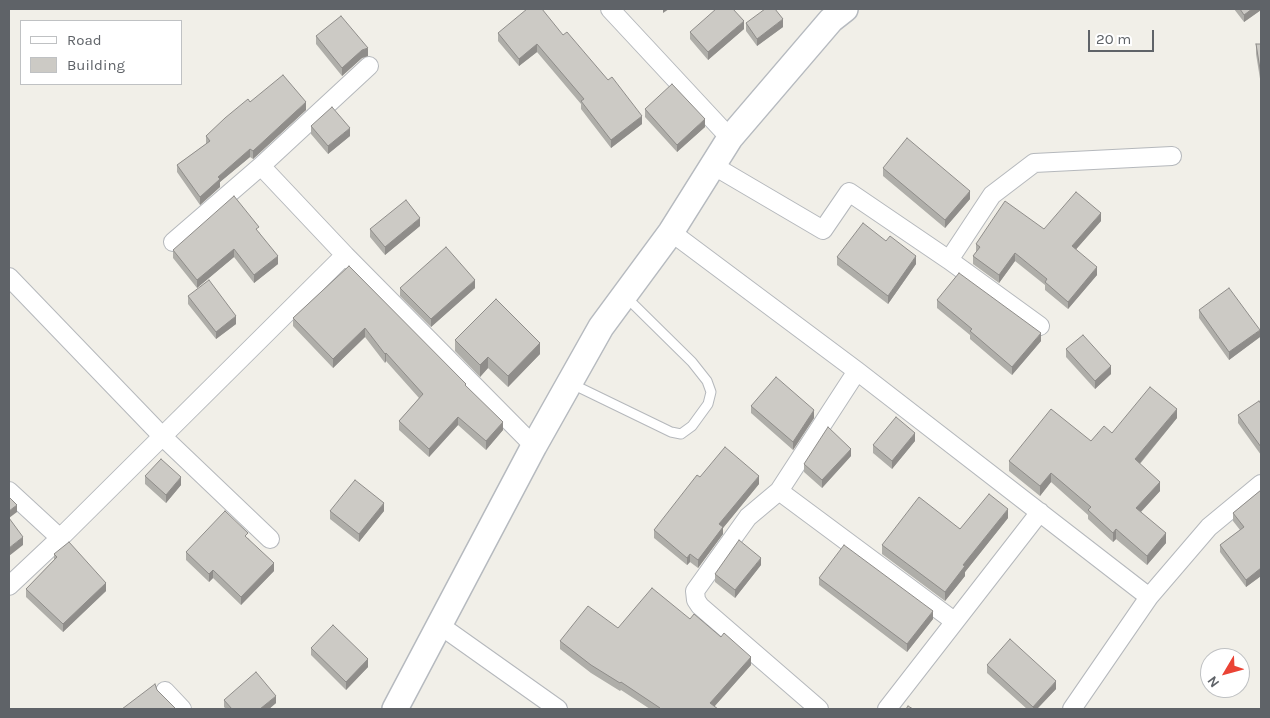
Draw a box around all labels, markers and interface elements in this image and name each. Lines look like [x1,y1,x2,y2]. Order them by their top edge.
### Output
legend [20,20,182,85]
scale bar [1090,20,1156,52]
text: 20 m [1096,30,1131,48]
text: Road [67,31,102,49]
text: Building [67,56,125,74]
north arrow [1200,648,1250,698]
text: N [1204,673,1223,691]

